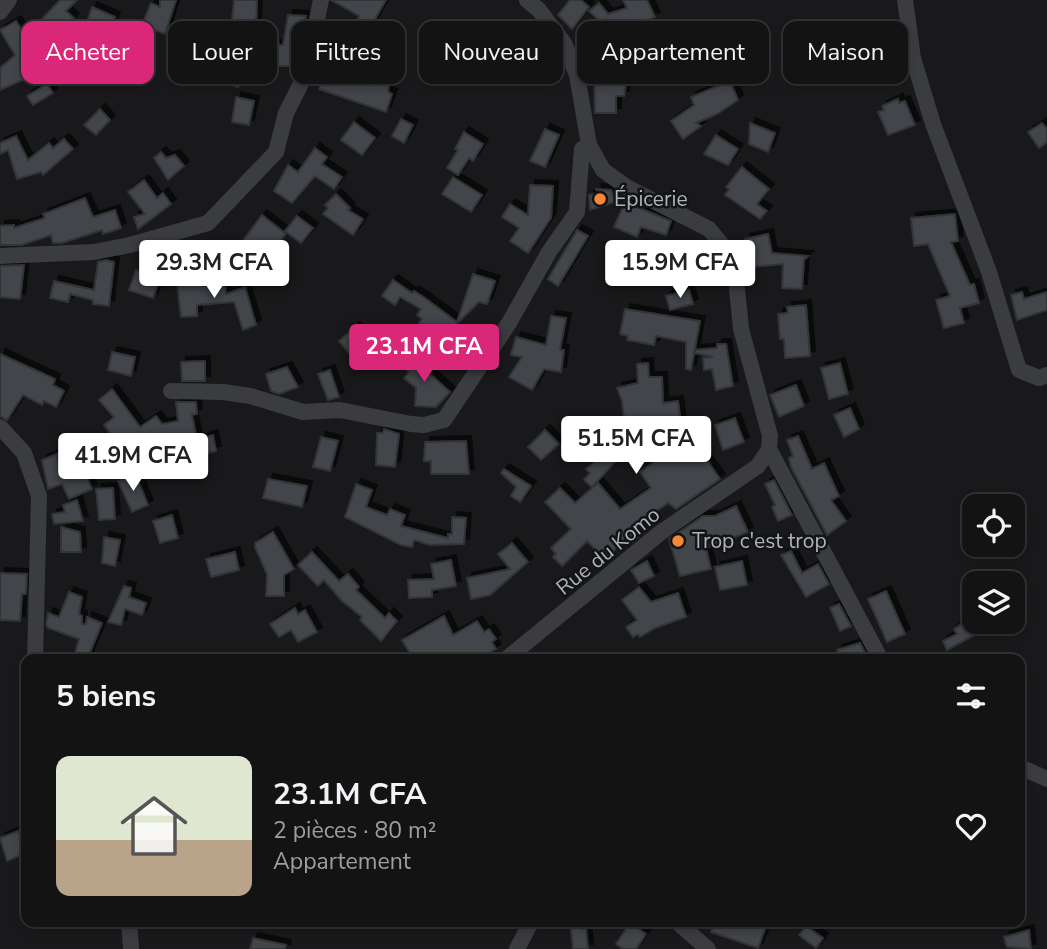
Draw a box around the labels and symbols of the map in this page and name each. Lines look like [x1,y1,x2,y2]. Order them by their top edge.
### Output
place label: Épicerie [614,185,688,213]
marker: Épicerie [592,191,608,207]
pin: 29.3M CFA [134,240,294,300]
pin: 15.9M CFA [600,240,760,300]
pin: 23.1M CFA [344,324,504,384]
pin: 51.5M CFA [556,416,716,476]
pin: 41.9M CFA [53,434,213,493]
street label: Rue du Komo [550,500,666,602]
place label: Trop c'est trop [692,527,827,555]
marker: Trop c'est trop [670,533,686,549]

